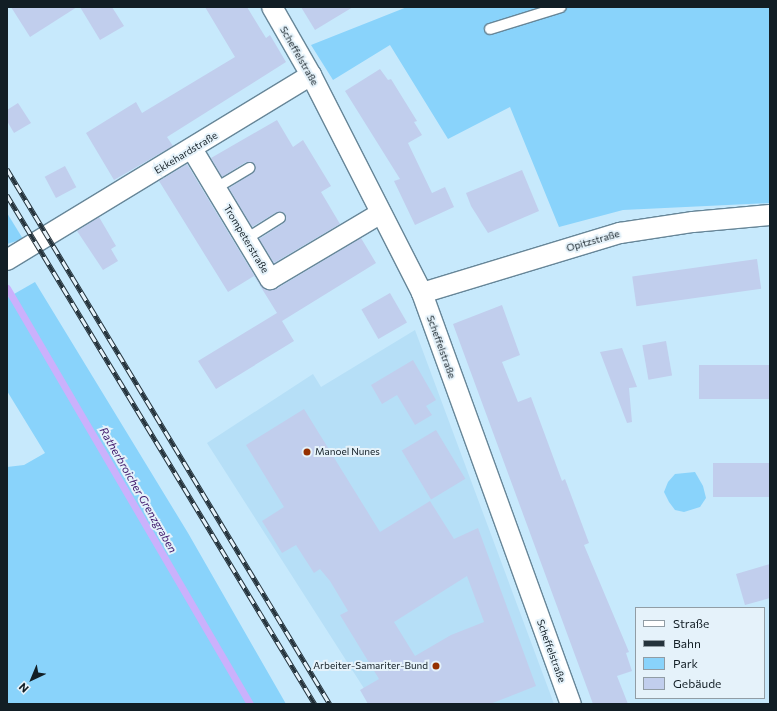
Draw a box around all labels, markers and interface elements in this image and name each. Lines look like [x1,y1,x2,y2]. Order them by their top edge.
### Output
street label: Scheffelstraße [277,24,321,88]
street label: Ekkehardstraße [152,129,220,177]
street label: Trompeterstraße [221,203,271,275]
street label: Opitzstraße [565,228,621,254]
street label: Scheffelstraße [424,314,458,380]
water label: Ratherbroicher Grenzgraben [97,425,179,555]
place label: Manoel Nunes [315,446,380,458]
marker: Manoel Nunes [302,447,312,457]
legend [635,607,765,699]
text: Straße [673,616,709,630]
street label: Scheffelstraße [534,618,568,684]
text: Bahn [673,636,701,650]
text: Park [673,656,698,670]
north arrow [12,659,52,699]
place label: Arbeiter-Samariter-Bund [313,660,428,672]
marker: Arbeiter-Samariter-Bund [431,661,441,671]
text: Gebäude [673,676,721,690]
text: N [16,680,31,696]

